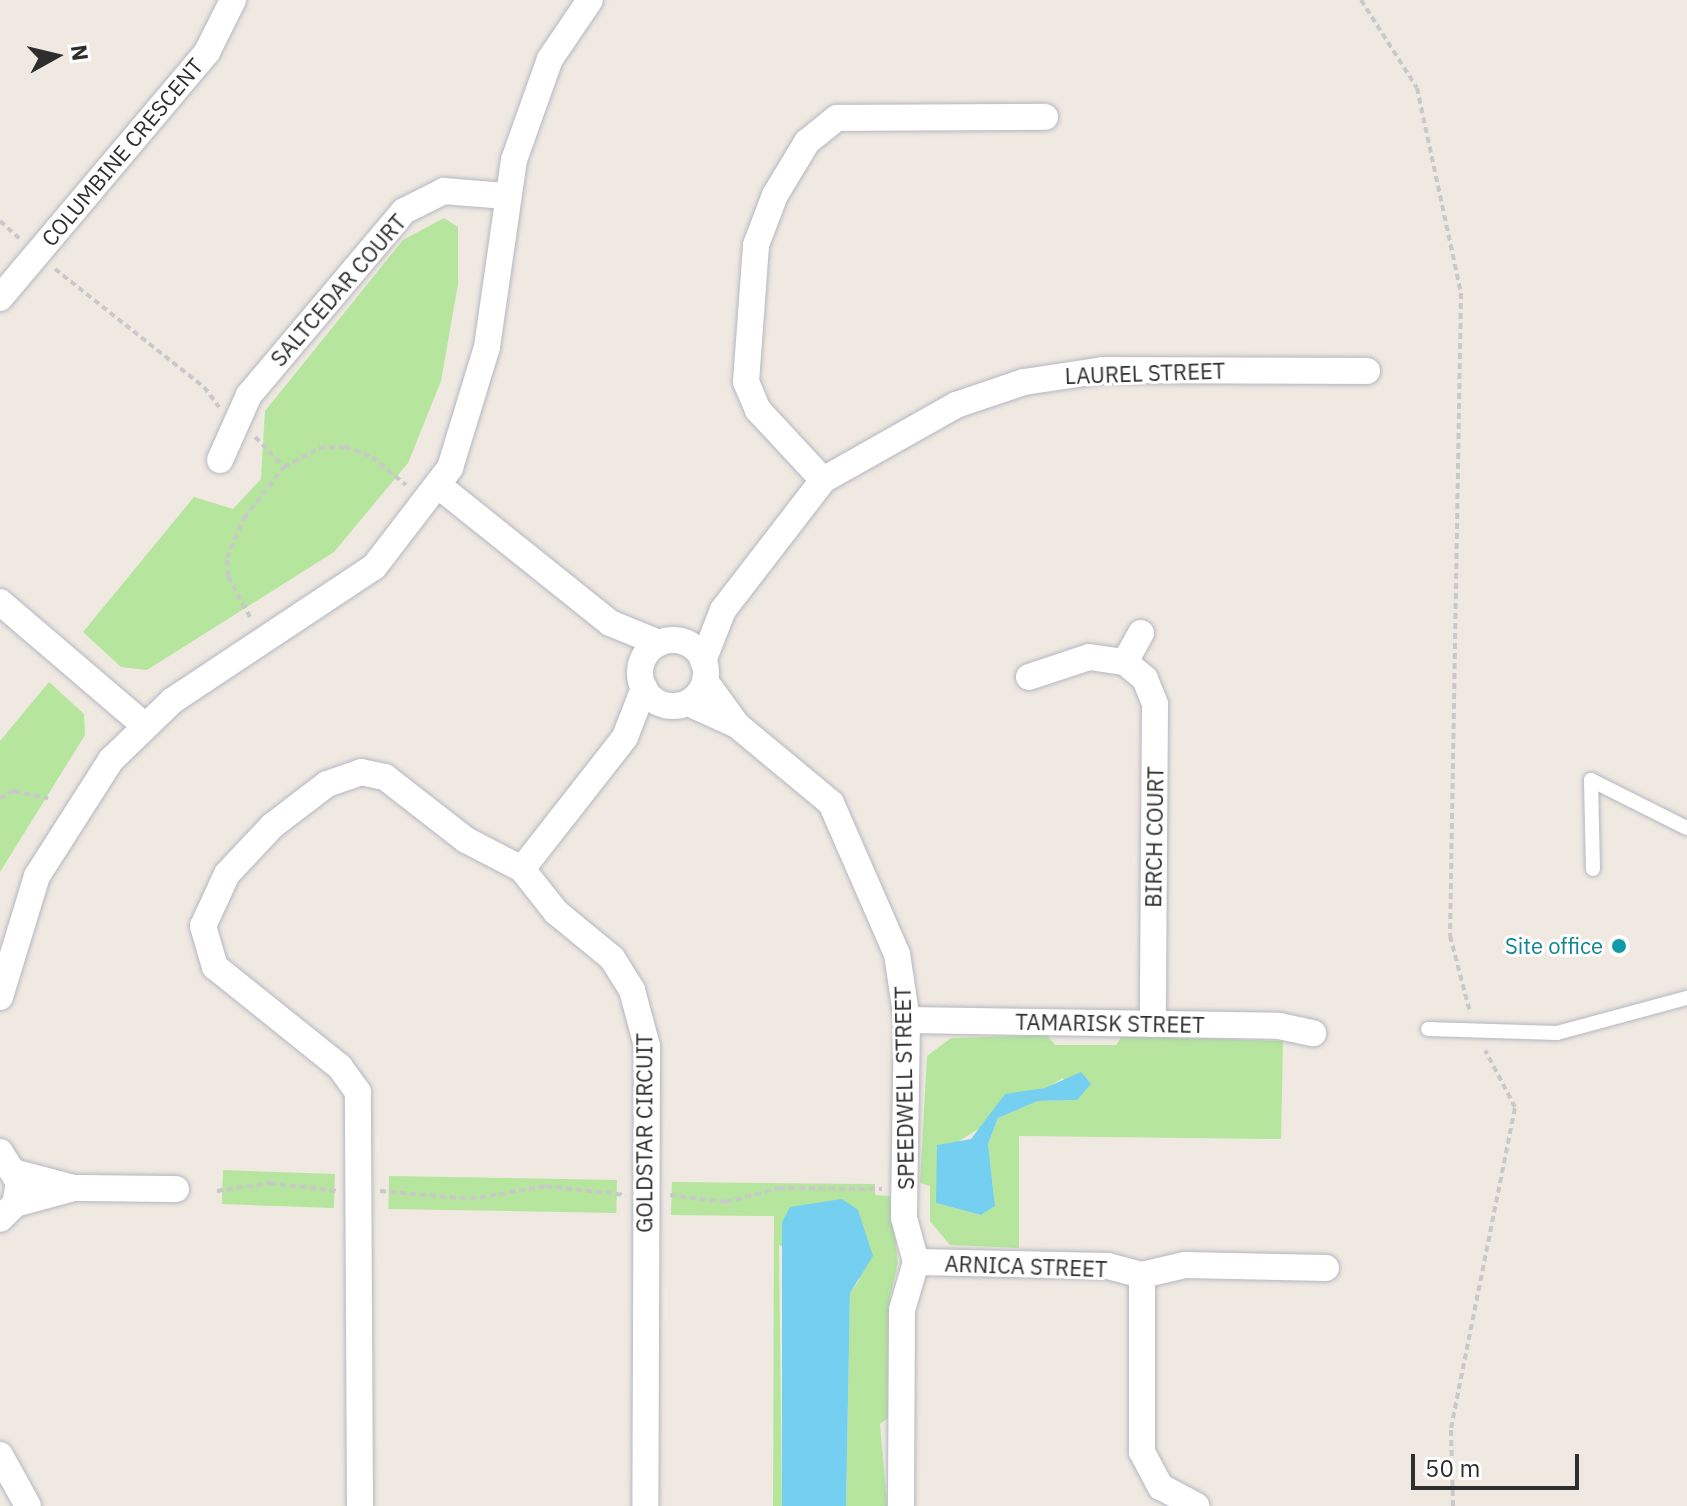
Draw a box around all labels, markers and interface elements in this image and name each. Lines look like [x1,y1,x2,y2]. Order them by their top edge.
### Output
north arrow [16,16,96,96]
street label: COLUMBINE CRESCENT [36,53,208,251]
street label: SALTCEDAR COURT [265,209,411,371]
street label: LAUREL STREET [1064,357,1226,389]
street label: BIRCH COURT [1140,766,1168,908]
place label: Site office [1505,933,1603,959]
marker: Site office [1610,937,1628,955]
street label: SPEEDWELL STREET [889,986,919,1190]
street label: TAMARISK STREET [1015,1008,1205,1038]
street label: GOLDSTAR CIRCUIT [631,1033,657,1233]
street label: ARNICA STREET [944,1250,1108,1282]
scale bar [1415,1438,1583,1488]
text: 50 m [1425,1452,1480,1484]

